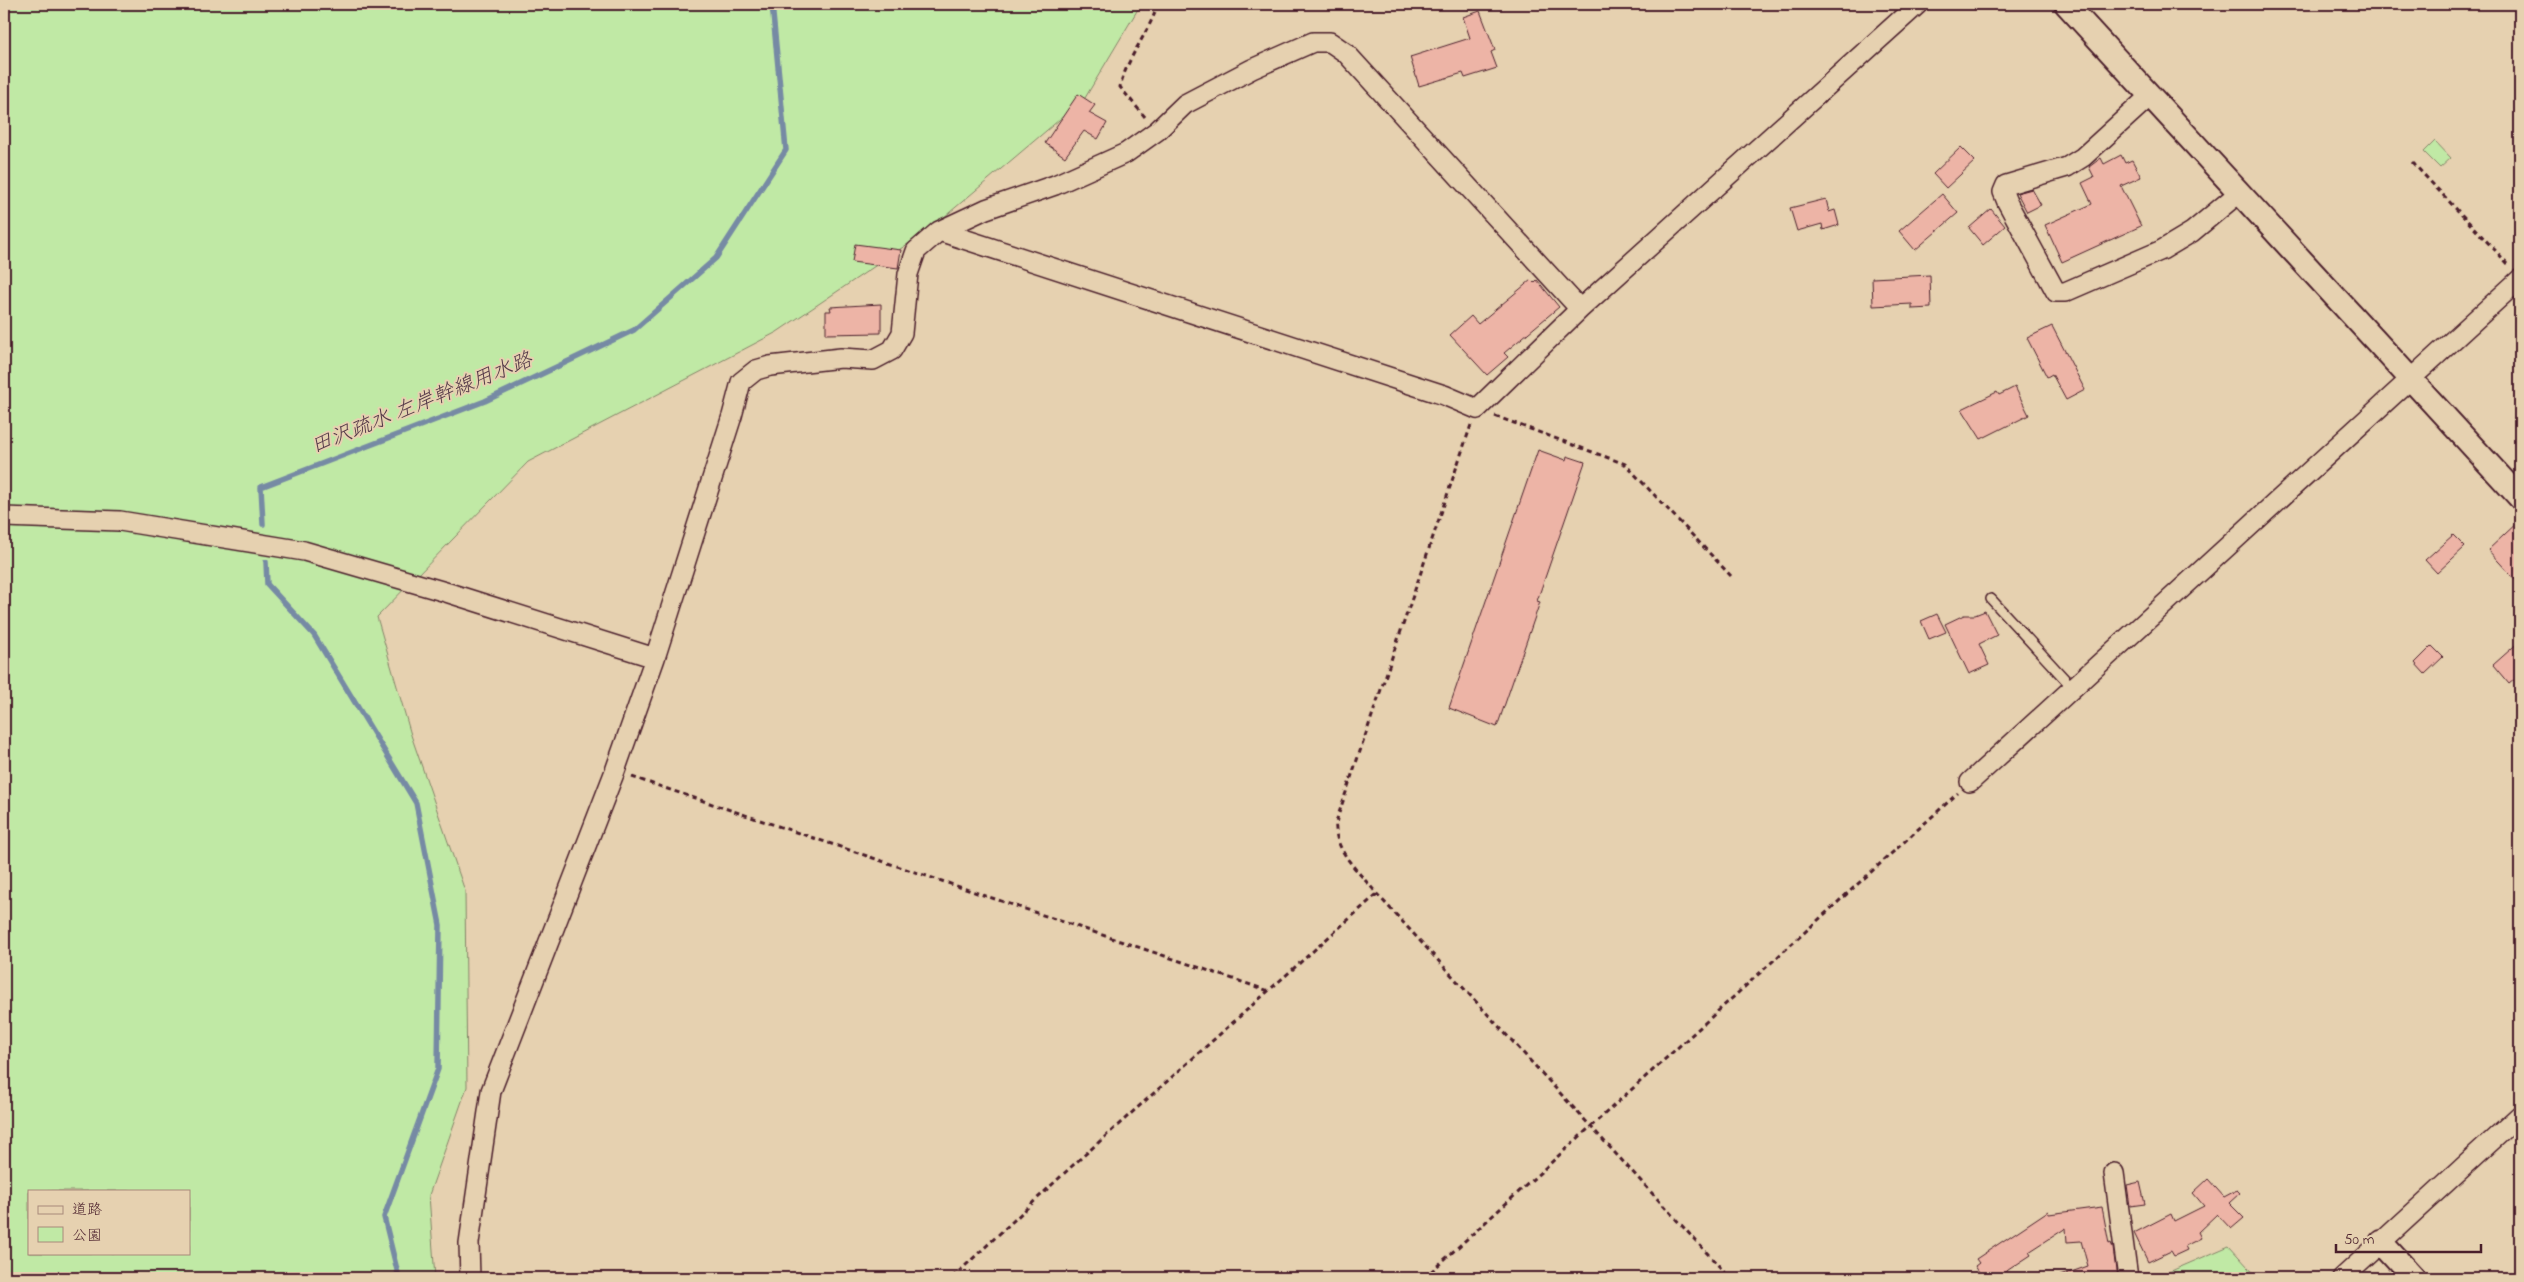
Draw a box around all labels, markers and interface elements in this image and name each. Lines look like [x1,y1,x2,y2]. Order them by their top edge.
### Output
water label: 田沢疏水 左岸幹線用水路 [307,345,538,462]
legend [28,1190,190,1254]
text: 道路 [72,1199,102,1221]
scale bar [2336,1222,2482,1254]
text: 公園 [72,1225,102,1247]
text: 50 m [2344,1229,2375,1251]

